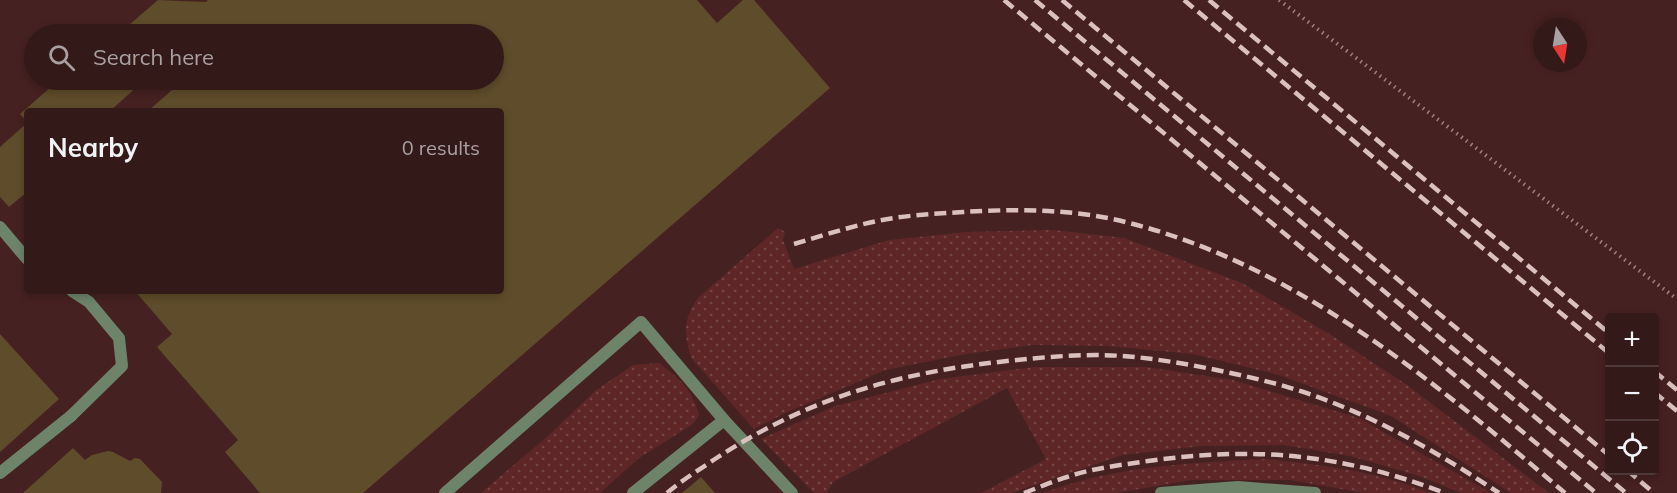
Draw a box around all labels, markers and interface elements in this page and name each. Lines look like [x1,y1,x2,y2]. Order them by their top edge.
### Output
north arrow [1533,18,1587,72]
search box [24,24,504,90]
icon: search [45,41,78,74]
text: Search here [93,43,214,71]
text: Nearby [48,131,138,164]
text: 0 results [402,135,480,160]
map controls [1605,313,1659,475]
button: + [1605,313,1659,367]
button: − [1605,367,1659,421]
button: locate [1605,421,1659,475]

